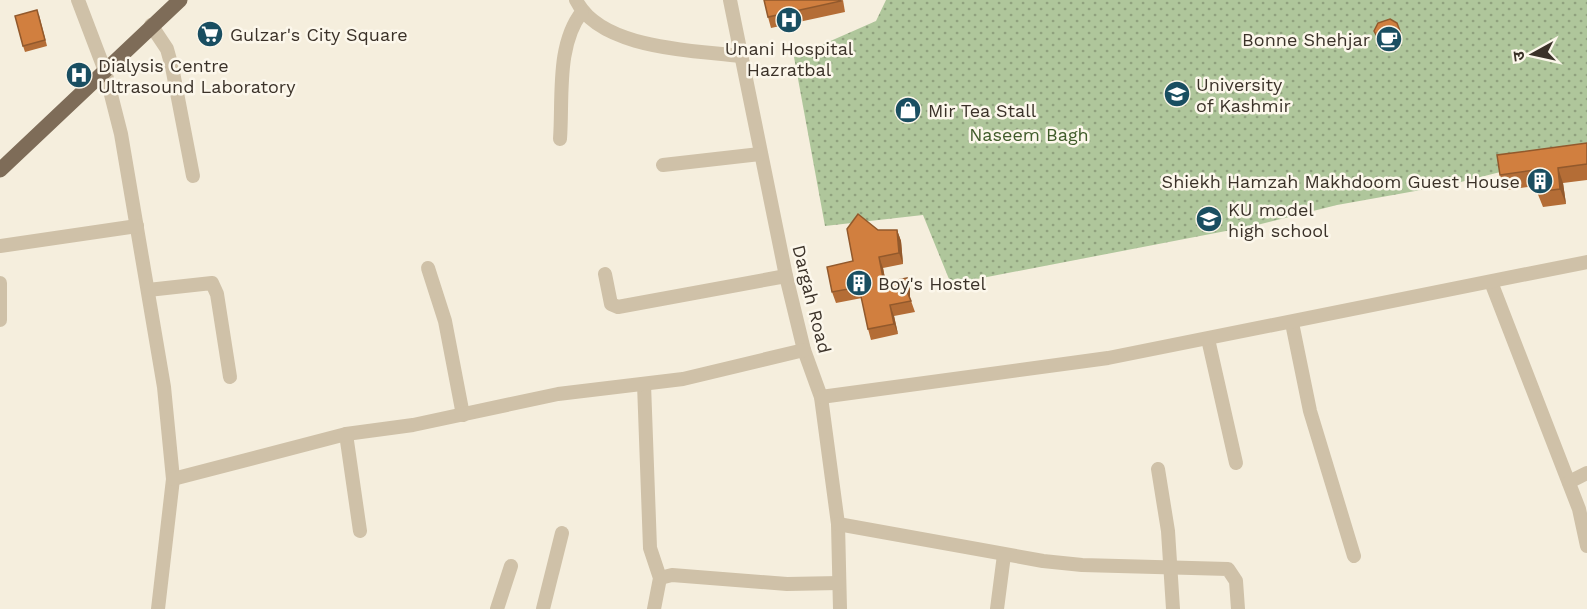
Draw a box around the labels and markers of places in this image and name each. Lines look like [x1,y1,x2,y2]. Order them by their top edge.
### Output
hospital icon: Unani Hospital Hazratbal [774,5,804,35]
supermarket icon: Gulzar's City Square [195,19,225,49]
place label: Gulzar's City Square [230,24,408,45]
cafe icon: Bonne Shehjar [1374,24,1404,54]
place label: Bonne Shehjar [1242,29,1370,50]
place label: Unani Hospital Hazratbal [725,38,854,80]
place label: Dialysis Centre Ultrasound Laboratory [98,55,296,97]
hospital icon: Dialysis Centre Ultrasound Laboratory [64,60,94,90]
place label: University of Kashmir [1196,74,1291,116]
school or university icon: University of Kashmir [1162,79,1192,109]
shop icon: Mir Tea Stall [893,95,923,125]
place label: Mir Tea Stall [928,100,1037,121]
building icon: Shiekh Hamzah Makhdoom Guest House [1525,166,1555,196]
place label: Shiekh Hamzah Makhdoom Guest House [1162,171,1520,192]
place label: KU model high school [1228,199,1329,241]
school or university icon: KU model high school [1194,204,1224,234]
building icon: Boy's Hostel [844,268,874,298]
place label: Boy's Hostel [878,273,986,294]

